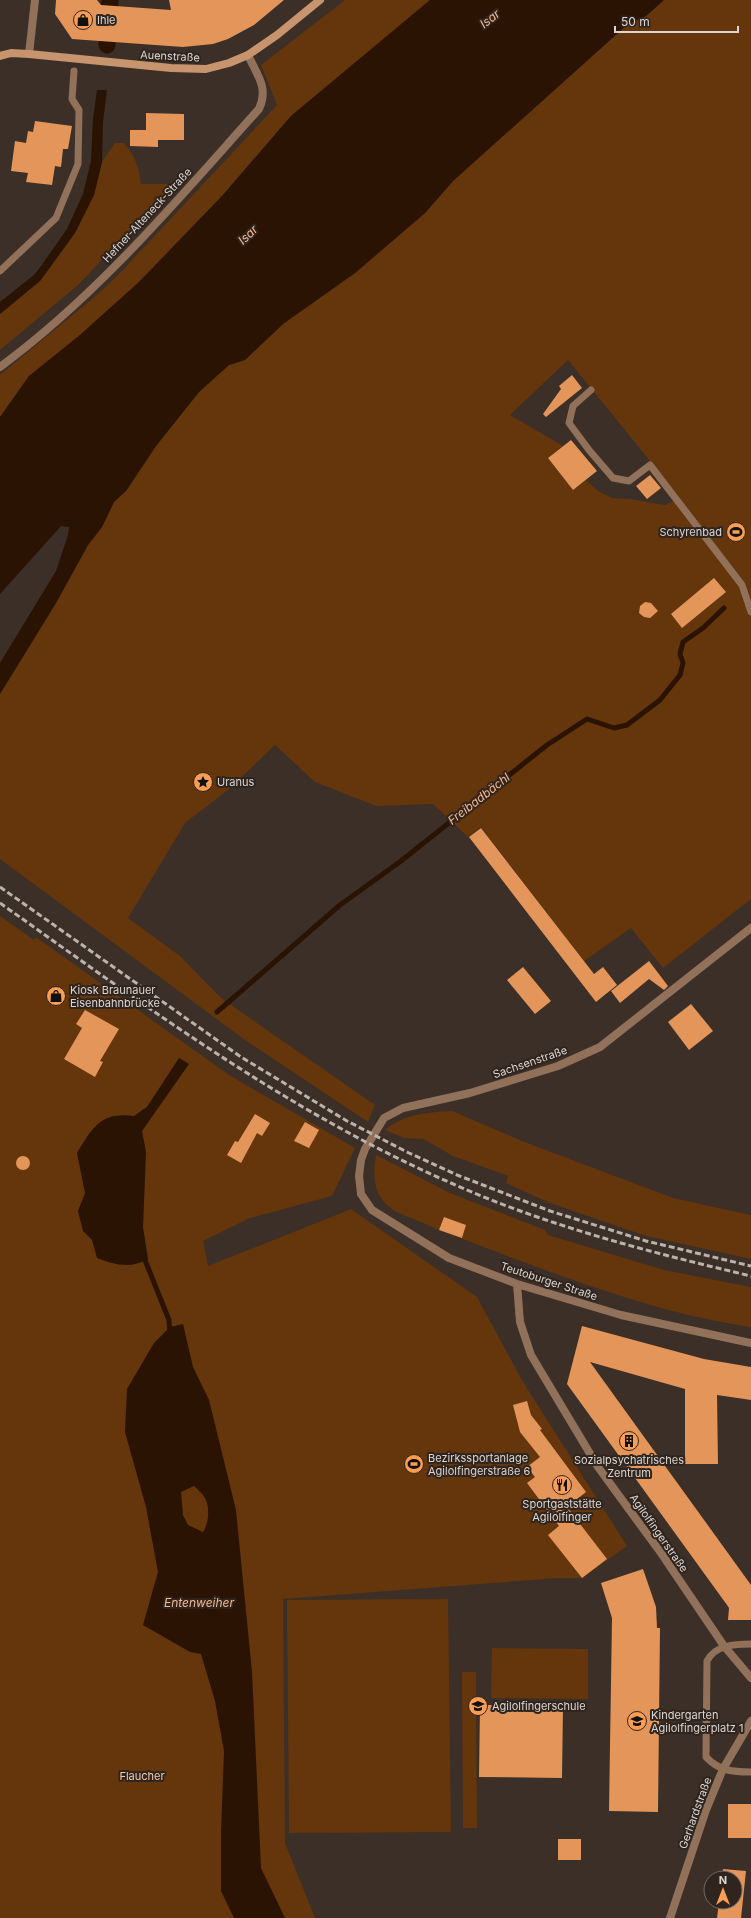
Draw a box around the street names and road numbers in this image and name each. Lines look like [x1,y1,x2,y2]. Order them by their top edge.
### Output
street label: Auenstraße [140,47,200,65]
street label: Hefner-Alteneck-Straße [100,165,194,265]
street label: Sachsenstraße [491,1043,569,1081]
street label: Teutoburger Straße [499,1259,599,1303]
street label: Agilolfingerstraße [627,1491,691,1575]
street label: Gerhardstraße [676,1775,714,1851]

